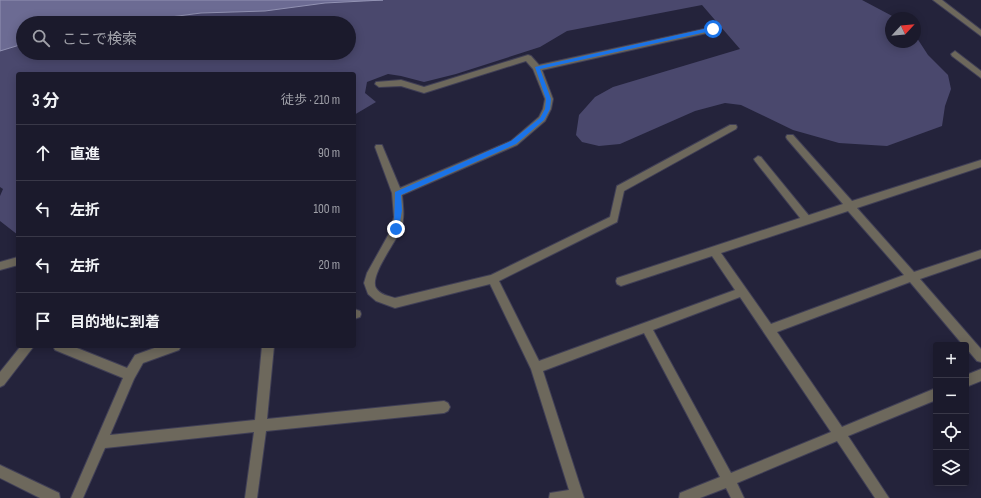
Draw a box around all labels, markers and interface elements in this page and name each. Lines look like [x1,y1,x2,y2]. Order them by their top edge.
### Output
north arrow [885,12,921,48]
search box [16,16,356,60]
route start [704,20,722,38]
icon: search [30,27,52,49]
text: ここで検索 [62,30,137,49]
text: 3 分 [32,91,59,111]
text: 徒歩 · 210 m [281,92,340,108]
icon: ahead [32,142,54,164]
text: 直進 [70,145,100,164]
text: 90 m [318,145,340,161]
icon: left [32,198,54,220]
text: 左折 [70,201,100,220]
text: 100 m [313,201,340,217]
route end [387,220,405,238]
icon: left [32,254,54,276]
text: 左折 [70,257,100,276]
text: 20 m [318,257,340,273]
icon: arrive [32,310,54,332]
text: 目的地に到着 [70,313,160,332]
map controls [933,342,969,486]
button: + [933,342,969,378]
button: − [933,378,969,414]
button: locate [933,414,969,450]
button: layers [933,450,969,486]

